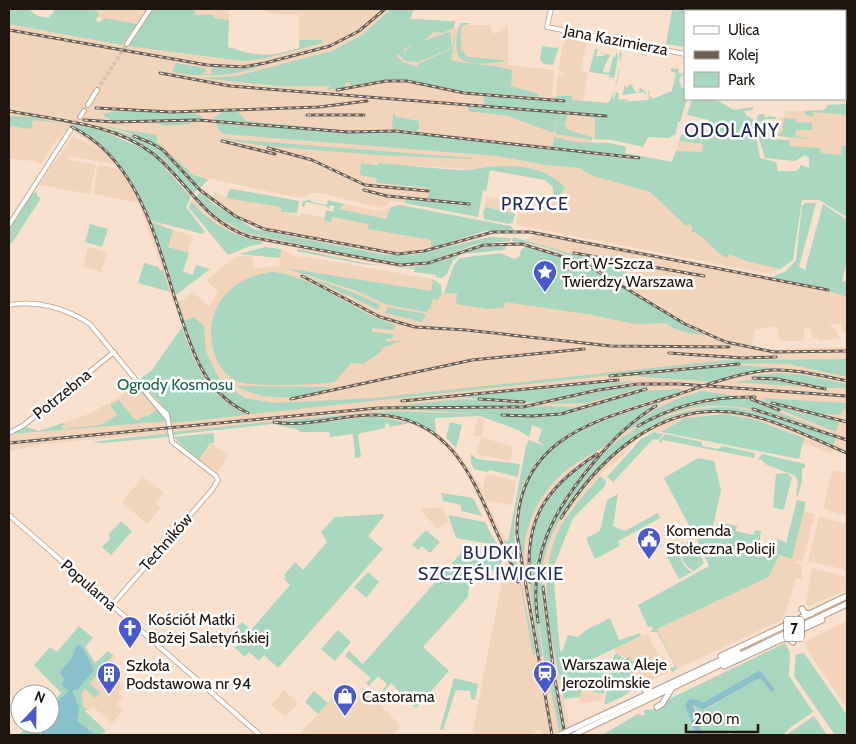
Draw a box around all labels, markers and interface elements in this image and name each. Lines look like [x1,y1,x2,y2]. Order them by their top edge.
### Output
legend [684,10,846,100]
street label: Jana Kazimierza [561,20,670,59]
text: Ulica [728,21,760,39]
text: Kolej [728,46,759,64]
text: Park [728,71,755,89]
district label: ODOLANY [684,119,780,142]
district label: PRZYCE [501,193,569,215]
place label: Fort W-Szcza Twierdzy Warszawa [562,254,694,291]
place icon: Fort W-Szcza Twierdzy Warszawa [532,259,558,293]
street label: Potrzebna [29,365,95,423]
park label: Ogrody Kosmosu [117,375,233,394]
street label: Techników [136,509,197,575]
place label: Komenda Stołeczna Policji [666,521,775,558]
public building icon: Komenda Stołeczna Policji [636,526,662,560]
district label: BUDKI SZCZĘŚLIWICKIE [418,542,564,585]
street label: Popularna [57,555,121,615]
place label: Kościół Matki Bożej Saletyńskiej [148,610,269,647]
church icon: Kościół Matki Bożej Saletyńskiej [117,615,143,649]
road number: 7 [784,616,804,642]
place label: Warszawa Aleje Jerozolimskie [561,655,667,692]
place label: Szkoła Podstawowa nr 94 [126,656,251,693]
station icon: Warszawa Aleje Jerozolimskie [532,660,558,694]
building icon: Szkoła Podstawowa nr 94 [96,661,122,695]
shop icon: Castorama [332,683,358,717]
north arrow [10,684,60,734]
text: N [32,687,48,707]
place label: Castorama [362,687,435,706]
scale bar [686,702,758,734]
text: 200 m [694,710,739,728]

